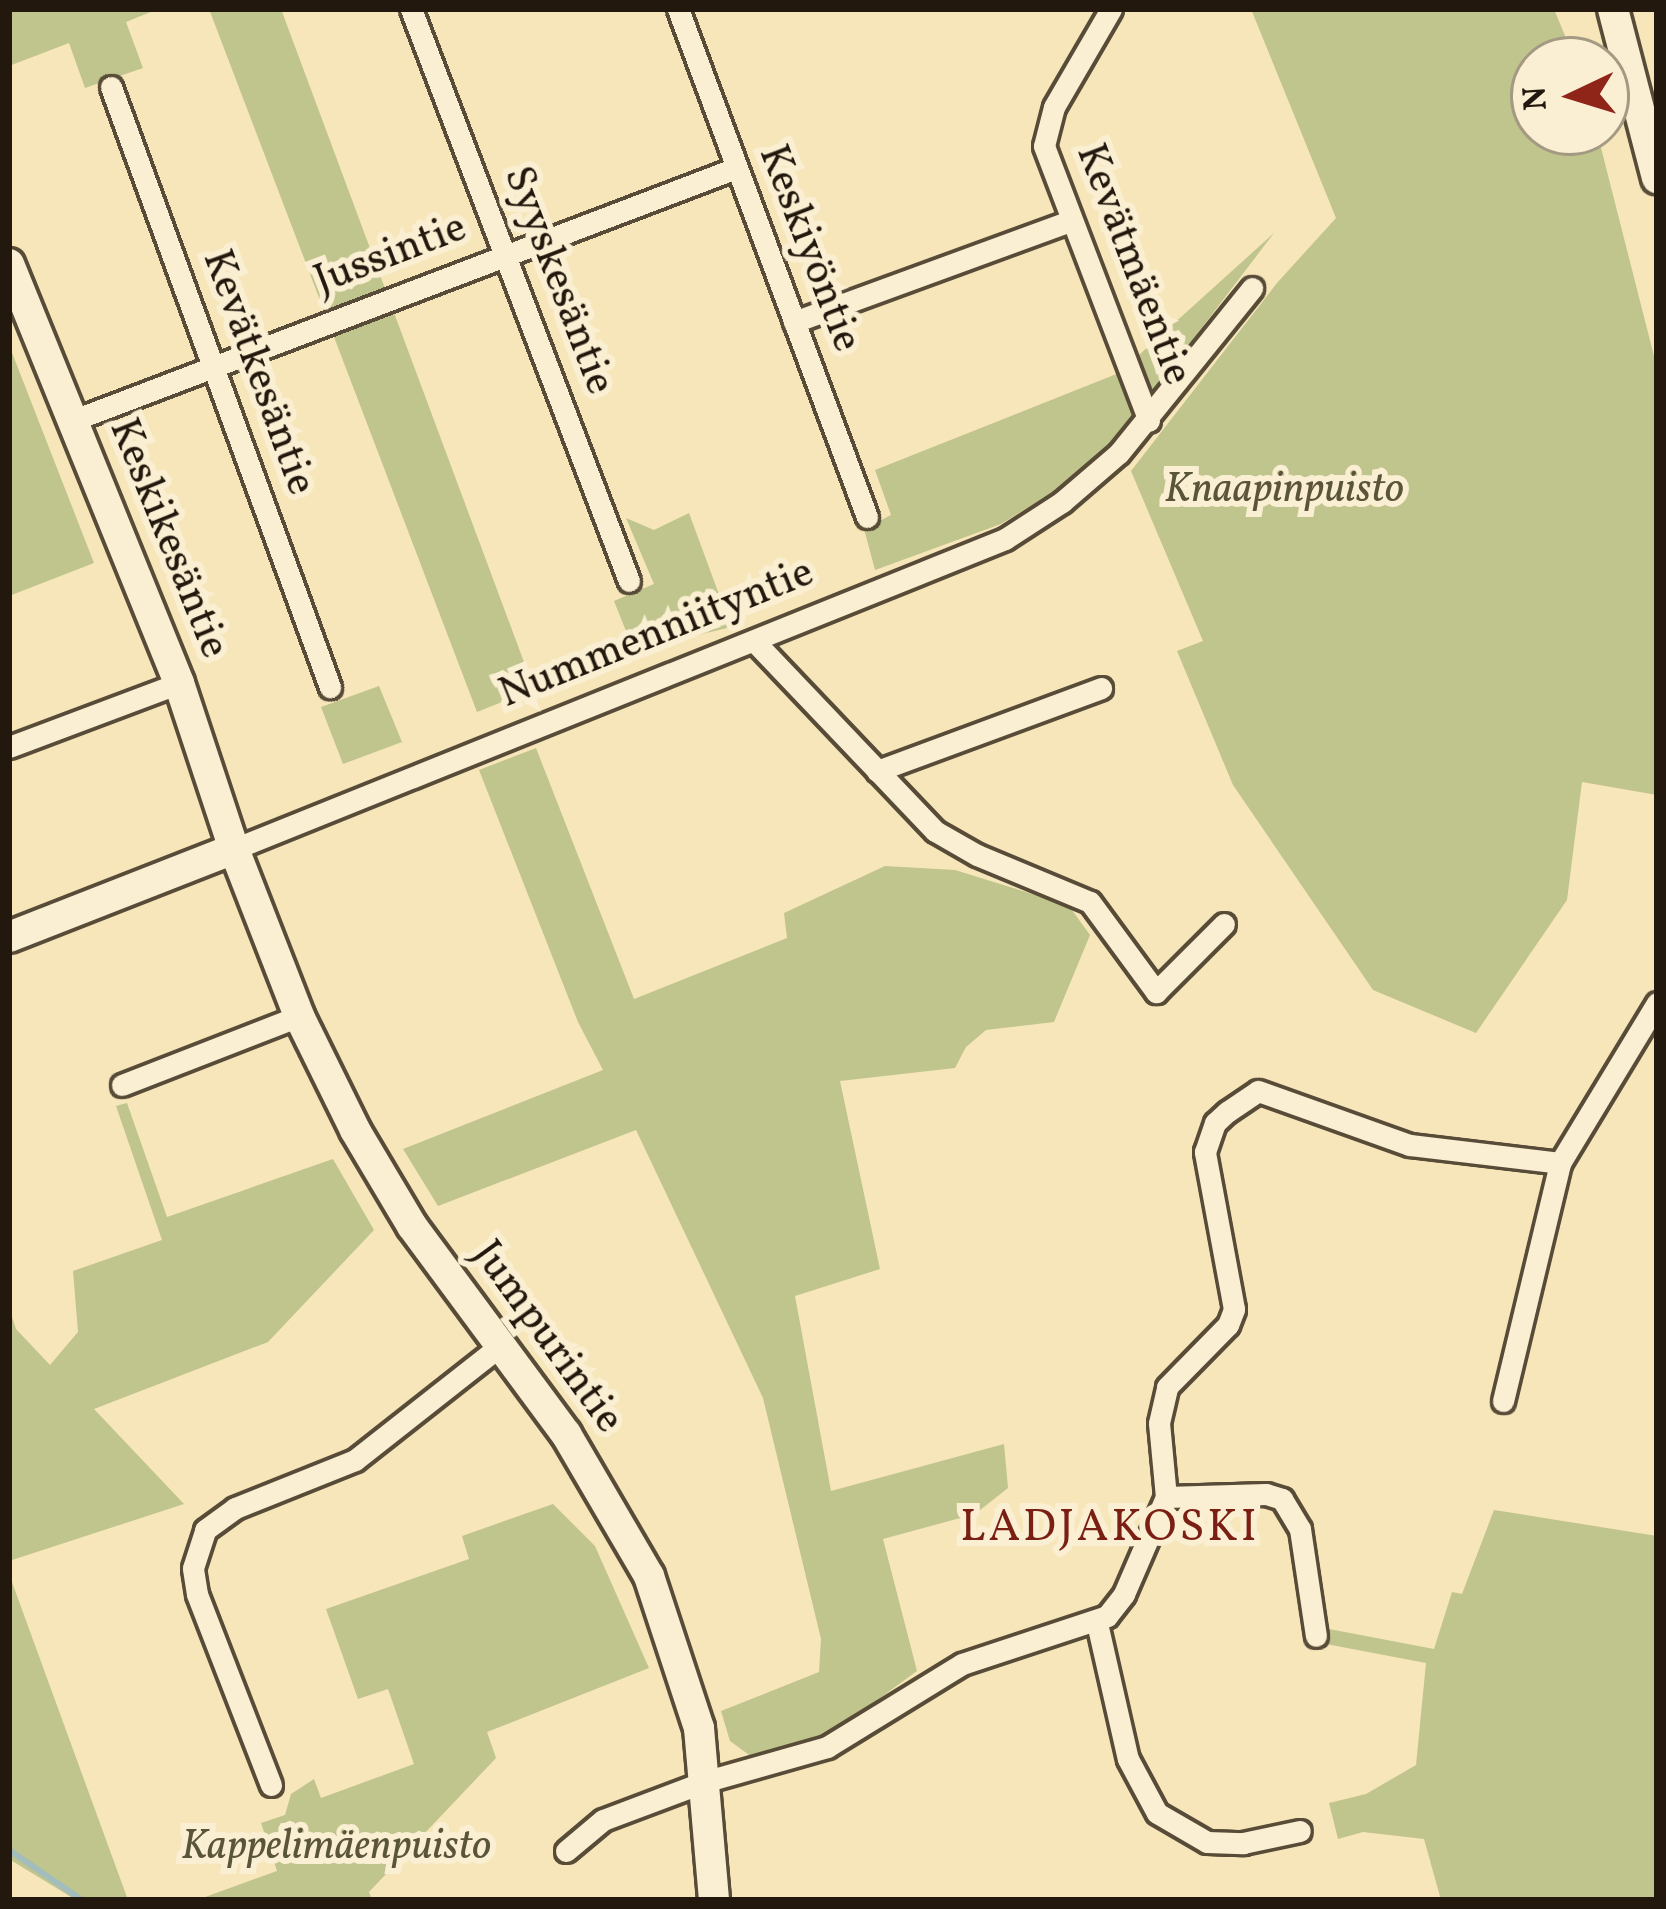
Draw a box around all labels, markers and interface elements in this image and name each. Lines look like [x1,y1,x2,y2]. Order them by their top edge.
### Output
north arrow [1510,36,1630,156]
text: N [1513,85,1561,112]
street label: Kevätmäentie [1063,137,1201,393]
street label: Keskiyöntie [746,139,870,359]
street label: Syyskesäntie [490,160,624,402]
street label: Jussintie [308,204,474,308]
street label: Kevätkesäntie [189,244,325,502]
street label: Keskikesäntie [96,412,238,666]
park label: Knaapinpuisto [1164,466,1404,516]
street label: Nummenniityntie [493,549,821,721]
street label: Jumpurintie [459,1232,633,1444]
district label: LADJAKOSKI [960,1502,1260,1556]
park label: Kappelimäenpuisto [181,1823,491,1873]

